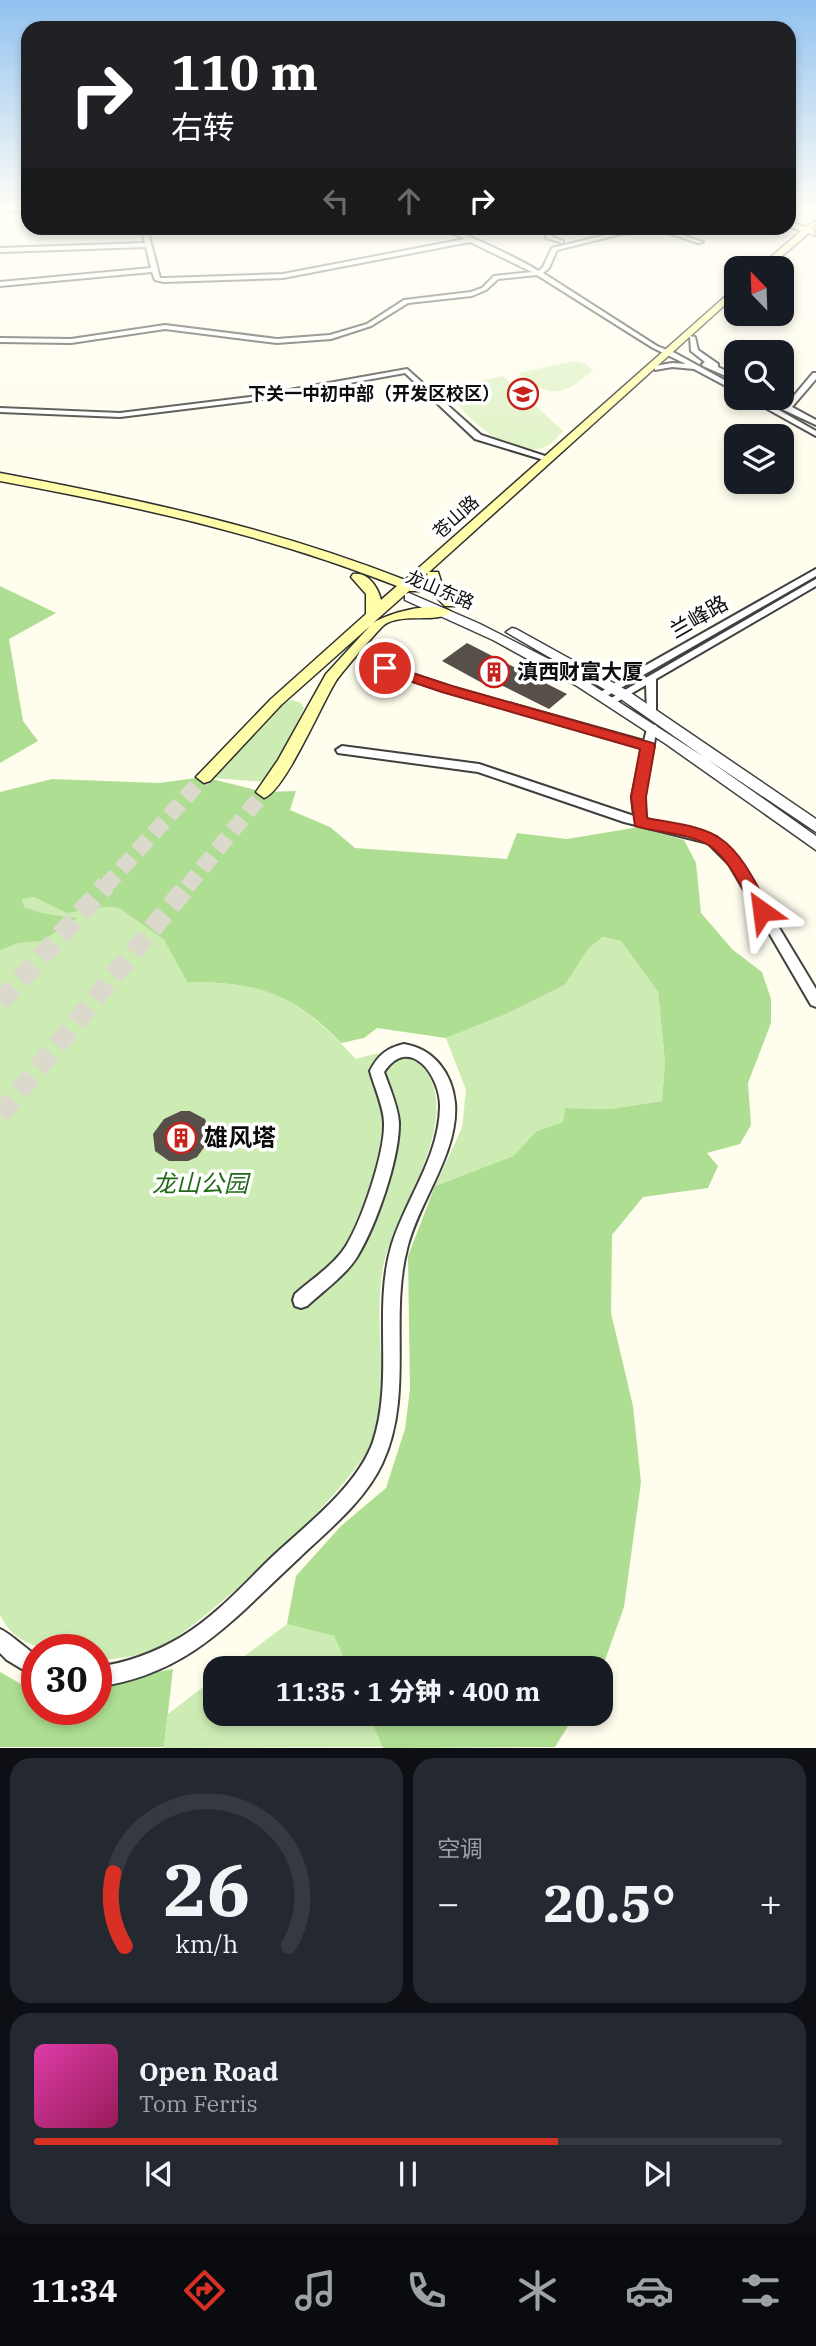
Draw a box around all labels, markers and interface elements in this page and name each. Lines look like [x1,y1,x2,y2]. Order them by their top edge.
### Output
text: 110 m [171,40,318,103]
icon: right [56,49,147,140]
text: 右转 [171,106,235,148]
icon: left [317,182,355,220]
icon: ahead [390,182,428,220]
icon: right [463,182,501,220]
north arrow [724,256,794,326]
map controls [724,256,794,494]
button: search [724,340,794,410]
school or university icon: 下关一中初中部（开发区校区） [506,377,540,411]
place label: 下关一中初中部（开发区校区） [248,382,500,405]
button: layers [724,424,794,494]
street label: 苍山路 [428,490,483,543]
street label: 龙山东路 [403,565,478,614]
street label: 兰峰路 [664,588,733,644]
pin [355,638,415,698]
icon: arrive [366,649,404,687]
building icon: 滇西财富大厦 [477,655,511,689]
place label: 滇西财富大厦 [517,657,643,685]
position arrow [725,874,799,948]
building icon: 雄风塔 [164,1121,198,1155]
place label: 雄风塔 [204,1121,276,1153]
park label: 龙山公园 [152,1167,251,1199]
speed limit sign: 30 [21,1634,112,1725]
text: 11:35 · 1 分钟 · 400 m [276,1674,540,1708]
text: 空调 [437,1833,483,1863]
text: 26 [163,1842,250,1937]
text: 20.5° [543,1869,676,1936]
text: − [437,1878,460,1927]
text: + [759,1878,782,1927]
text: km/h [175,1927,238,1960]
text: Open Road [139,2054,278,2088]
text: Tom Ferris [139,2088,258,2118]
icon: previous [140,2155,178,2193]
icon: pause [389,2155,427,2193]
icon: next [638,2155,676,2193]
icon: directions [180,2266,229,2315]
icon: music [291,2266,340,2315]
icon: phone [402,2266,451,2315]
icon: climate [513,2266,562,2315]
icon: car [625,2266,674,2315]
icon: filters [736,2266,785,2315]
text: 11:34 [31,2269,118,2311]

